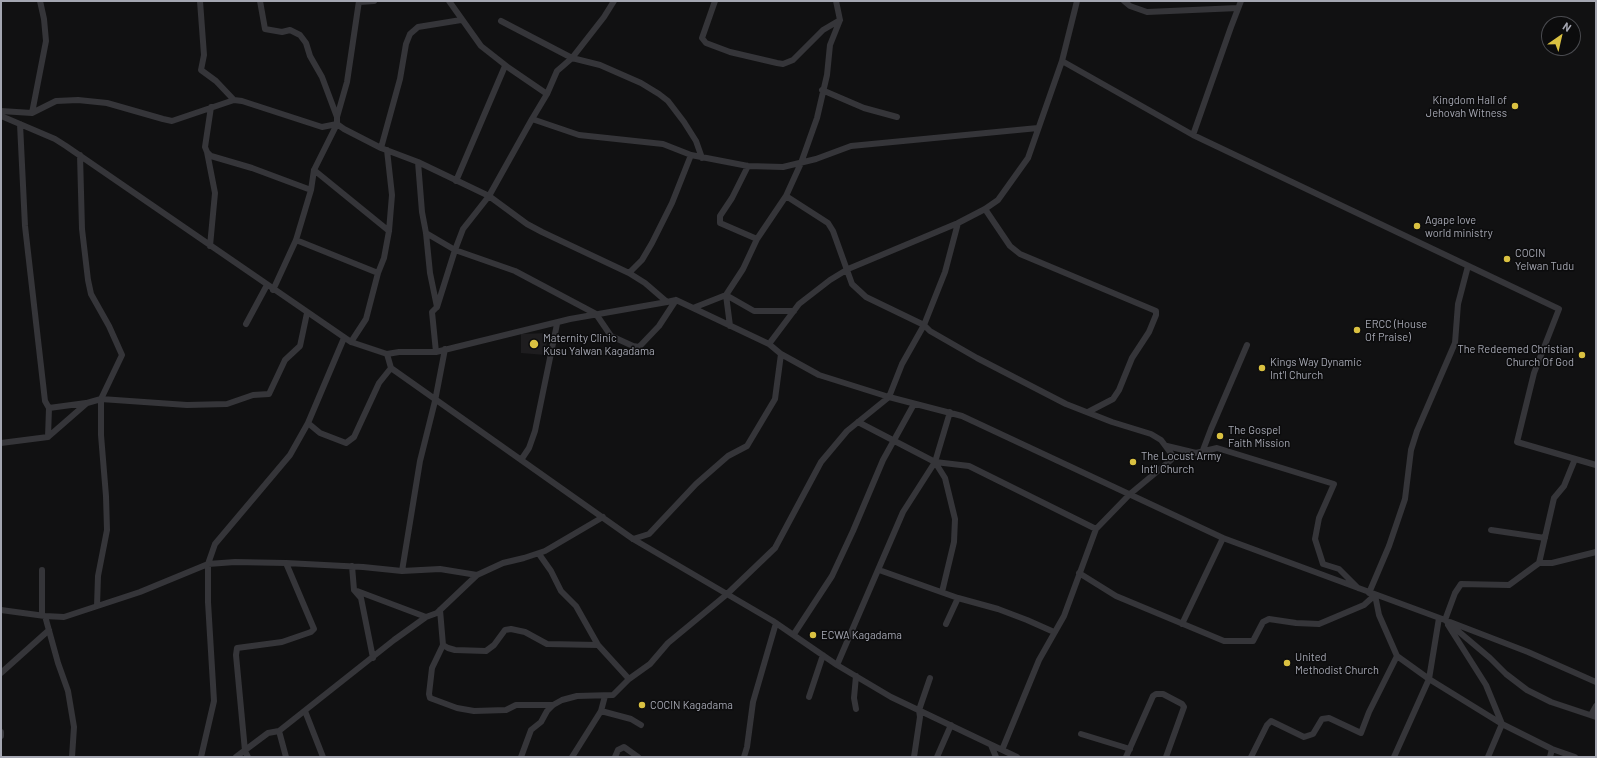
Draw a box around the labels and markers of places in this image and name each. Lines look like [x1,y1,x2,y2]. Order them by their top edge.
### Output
place label: Kingdom Hall of Jehovah Witness [1426,93,1507,119]
marker: Kingdom Hall of Jehovah Witness [1510,101,1520,111]
place label: Agape love world ministry [1425,213,1493,239]
marker: Agape love world ministry [1412,221,1422,231]
place label: COCIN Yelwan Tudu [1515,246,1574,272]
marker: COCIN Yelwan Tudu [1502,254,1512,264]
place label: ERCC (House Of Praise) [1365,317,1427,343]
marker: ERCC (House Of Praise) [1352,325,1362,335]
place label: Maternity Clinic Kusu Yalwan Kagadama [543,331,655,357]
marker: Maternity Clinic Kusu Yalwan Kagadama [528,338,540,350]
place label: The Redeemed Christian Church Of God [1457,342,1574,368]
marker: The Redeemed Christian Church Of God [1577,350,1587,360]
place label: Kings Way Dynamic Int'l Church [1270,355,1362,381]
marker: Kings Way Dynamic Int'l Church [1257,363,1267,373]
place label: The Gospel Faith Mission [1228,423,1290,449]
marker: The Gospel Faith Mission [1215,431,1225,441]
place label: The Locust Army Int'l Church [1141,449,1221,475]
marker: The Locust Army Int'l Church [1128,457,1138,467]
place label: ECWA Kagadama [821,628,902,642]
marker: ECWA Kagadama [808,630,818,640]
place label: United Methodist Church [1295,650,1379,676]
marker: United Methodist Church [1282,658,1292,668]
place label: COCIN Kagadama [650,698,733,712]
marker: COCIN Kagadama [637,700,647,710]

